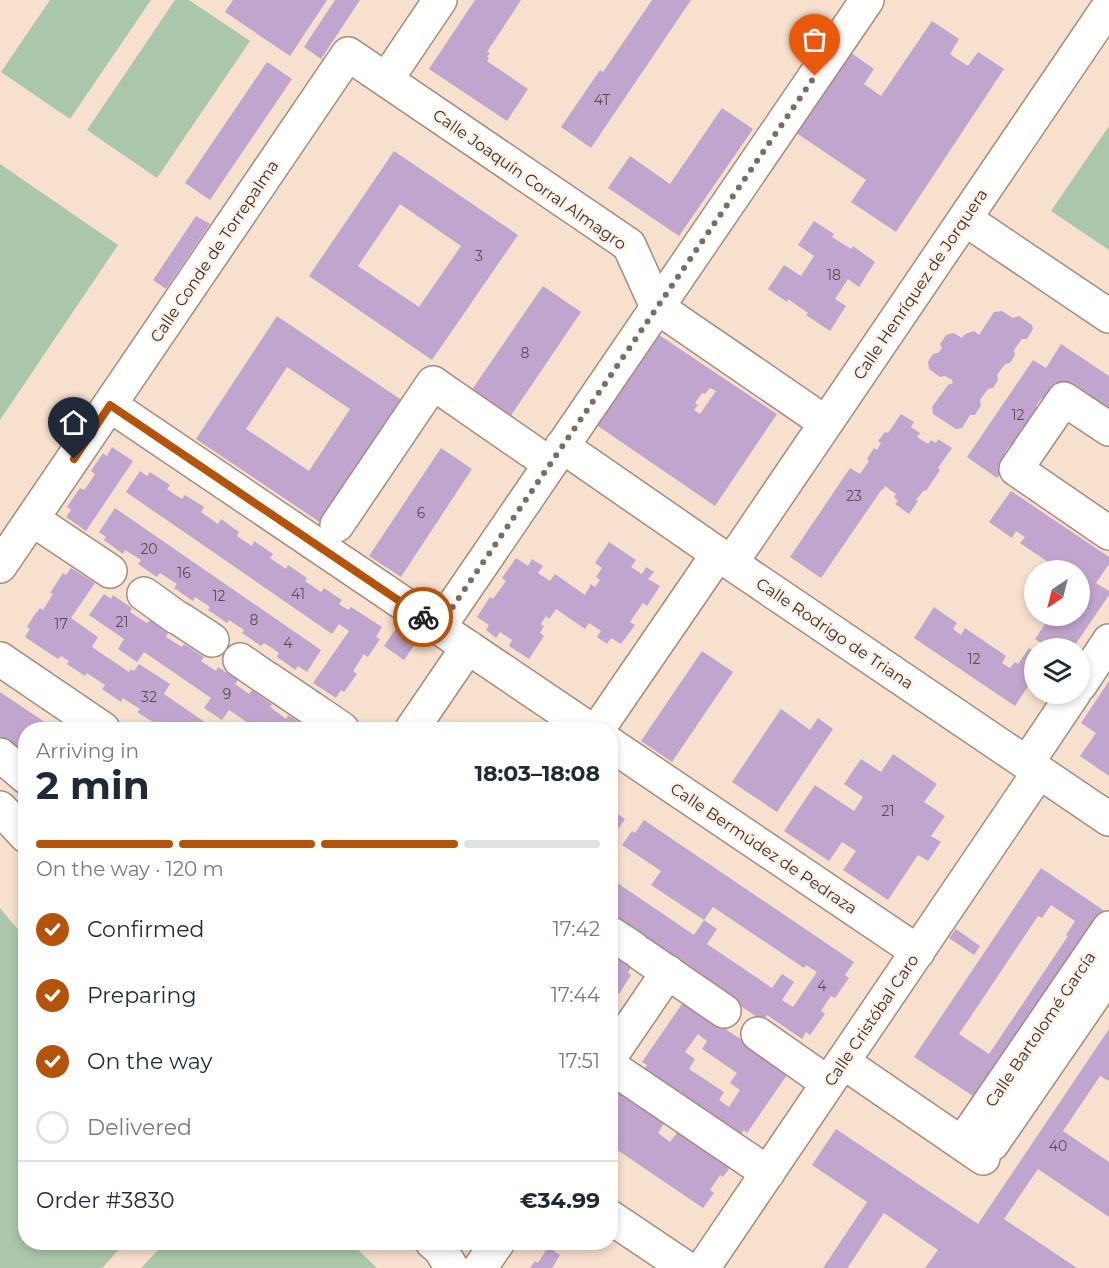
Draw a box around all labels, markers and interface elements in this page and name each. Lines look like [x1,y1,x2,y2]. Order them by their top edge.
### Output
pin [789,14,840,76]
icon: bag [798,23,831,56]
house number: 4T [594,91,610,109]
street label: Calle Joaquín Corral Almagro [429,105,630,254]
street label: Calle Conde de Torrepalma [146,157,283,346]
street label: Calle Henríquez de Jorquera [849,185,992,383]
house number: 3 [475,247,483,265]
house number: 18 [827,266,841,284]
house number: 8 [521,344,530,362]
pin [48,397,99,459]
icon: home [57,406,90,439]
house number: 12 [1011,406,1025,424]
house number: 23 [846,487,862,505]
house number: 6 [417,504,426,522]
house number: 20 [140,540,158,558]
north arrow [1024,560,1090,626]
map controls [1024,560,1090,704]
house number: 16 [177,564,191,582]
street label: Calle Rodrigo de Triana [753,574,917,693]
house number: 41 [291,585,305,603]
house number: 12 [212,587,226,605]
courier [393,587,453,647]
icon: bike [407,601,440,634]
house number: 8 [250,611,259,629]
house number: 21 [115,613,129,631]
house number: 17 [54,615,68,633]
house number: 4 [283,634,293,652]
button: layers [1024,638,1090,704]
house number: 12 [967,650,981,668]
house number: 9 [223,685,231,703]
house number: 32 [141,688,157,706]
text: Arriving in [36,739,139,763]
text: 18:03–18:08 [474,760,600,787]
text: 2 min [36,761,150,809]
street label: Calle Bermúdez de Pedraza [667,779,861,918]
house number: 21 [881,802,895,820]
text: On the way · 120 m [36,857,224,881]
icon: check [36,913,69,946]
text: Confirmed [87,916,204,943]
text: 17:42 [553,917,600,941]
street label: Calle Bartolomé García [981,948,1100,1111]
street label: Calle Cristóbal Caro [820,951,923,1090]
house number: 4 [817,977,827,995]
icon: check [36,979,69,1012]
text: Preparing [87,982,196,1009]
text: 17:44 [551,983,600,1007]
icon: check [36,1045,69,1078]
text: On the way [87,1048,212,1075]
text: 17:51 [559,1049,600,1073]
text: Delivered [87,1114,192,1141]
house number: 40 [1049,1137,1067,1155]
text: Order #3830 [36,1187,175,1214]
text: €34.99 [520,1187,600,1214]

